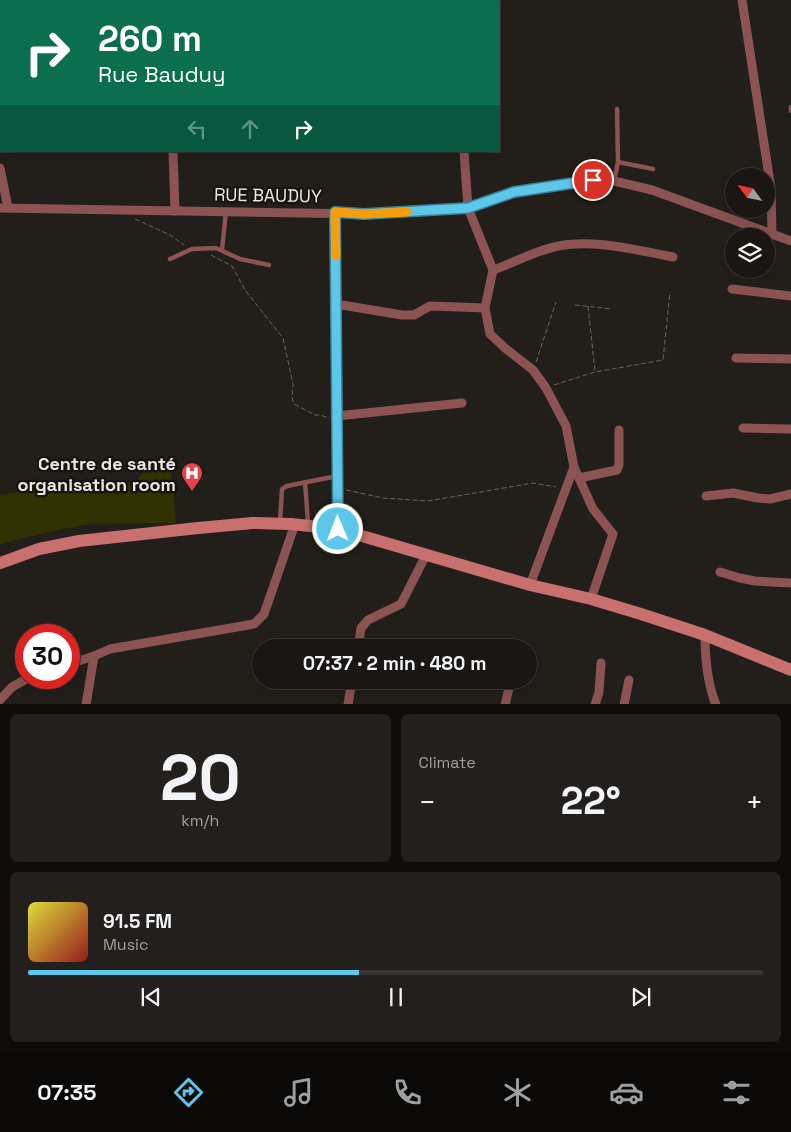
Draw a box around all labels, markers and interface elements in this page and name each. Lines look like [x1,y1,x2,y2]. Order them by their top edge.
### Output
text: 260 m [98,17,202,61]
icon: right [15,20,80,85]
text: Rue Bauduy [98,60,226,88]
icon: left [183,115,211,143]
icon: ahead [236,115,264,143]
icon: right [289,115,317,143]
pin [572,159,614,201]
icon: arrive [579,166,607,194]
north arrow [725,168,775,218]
map controls [725,168,775,278]
street label: RUE BAUDUY [214,183,322,207]
button: layers [725,228,775,278]
place label: Centre de santé organisation room [17,452,176,496]
hospital icon: Centre de santé organisation room [180,461,204,492]
position arrow [311,502,363,554]
speed limit sign: 30 [15,624,80,689]
text: 07:37 · 2 min · 480 m [303,651,486,676]
text: 20 [160,736,241,819]
text: Climate [419,752,476,773]
text: 22° [561,777,621,825]
text: − [419,784,436,820]
text: + [746,784,763,820]
text: km/h [181,810,219,831]
text: 91.5 FM [103,909,172,934]
text: Music [103,934,149,955]
icon: previous [137,983,165,1011]
icon: pause [382,983,410,1011]
icon: next [627,983,655,1011]
icon: directions [171,1075,206,1110]
icon: music [281,1075,316,1110]
icon: phone [390,1075,425,1110]
icon: climate [500,1075,535,1110]
icon: car [609,1075,644,1110]
icon: filters [719,1075,754,1110]
text: 07:35 [37,1078,96,1106]

